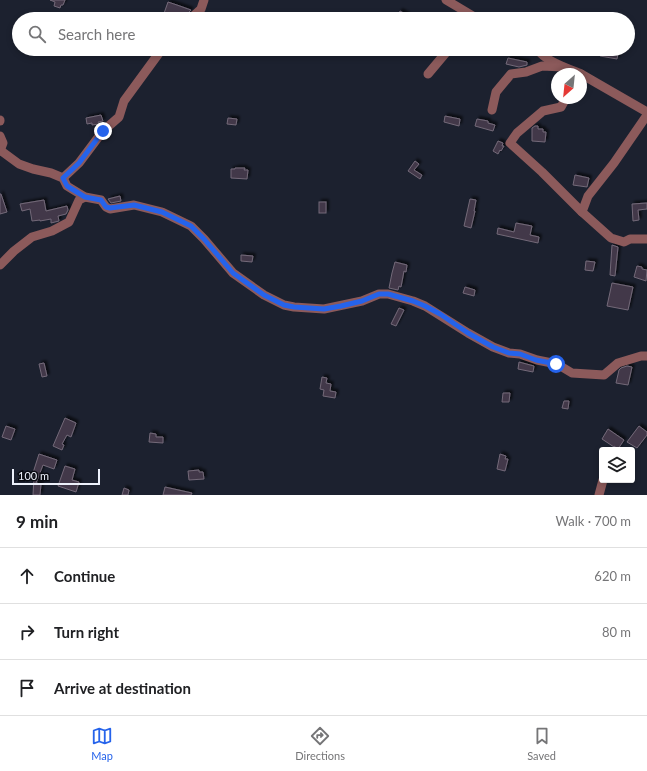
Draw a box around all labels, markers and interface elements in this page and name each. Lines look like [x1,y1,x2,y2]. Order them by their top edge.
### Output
search box [12,12,635,56]
icon: search [26,23,48,45]
text: Search here [58,25,135,43]
north arrow [551,68,587,104]
route end [94,122,112,140]
route start [547,355,565,373]
map controls [599,447,635,483]
button: layers [599,447,635,483]
scale bar [12,467,100,486]
text: 100 m [18,469,49,482]
text: 9 min [16,511,58,532]
text: Walk · 700 m [555,513,631,529]
icon: ahead [16,565,38,587]
text: Continue [54,567,115,585]
text: 620 m [594,568,631,584]
icon: right [16,621,38,643]
text: Turn right [54,623,119,641]
text: 80 m [602,624,631,640]
icon: arrive [16,677,38,699]
text: Arrive at destination [54,679,191,697]
tab: Map [91,725,113,762]
tab: Directions [295,725,345,762]
tab: Saved [527,725,556,762]

